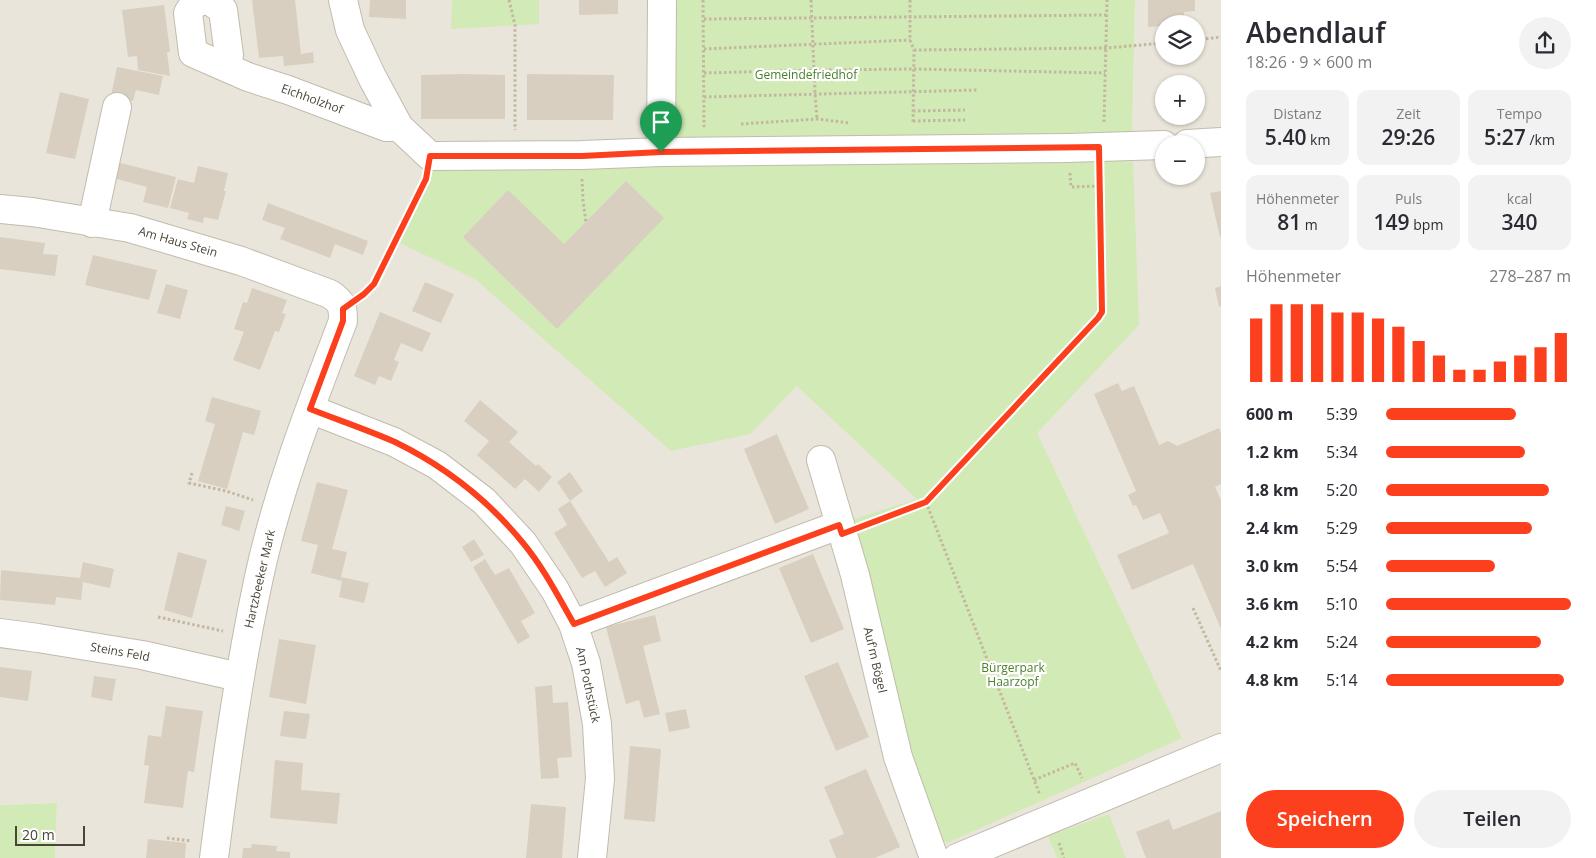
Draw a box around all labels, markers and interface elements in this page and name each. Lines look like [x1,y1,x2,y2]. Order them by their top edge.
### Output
text: Abendlauf [1246,13,1385,51]
map controls [1155,15,1205,185]
button: layers [1155,15,1205,65]
button: share [1519,17,1571,69]
text: 18:26 · 9 × 600 m [1246,51,1372,73]
park label: Gemeindefriedhof [755,66,858,83]
button: + [1155,75,1205,125]
street label: Eichholzhof [279,79,346,118]
pin [640,101,682,152]
text: Distanz [1273,104,1322,123]
text: Zeit [1396,104,1421,123]
text: Tempo [1497,104,1542,123]
icon: arrive [647,108,675,136]
text: 5.40 [1265,123,1306,151]
text: 29:26 [1382,123,1435,151]
text: 5:27 [1484,123,1526,151]
text: km [1306,130,1330,149]
text: /km [1526,130,1555,149]
button: − [1155,135,1205,185]
text: Höhenmeter [1256,189,1339,208]
text: Puls [1395,189,1422,208]
text: kcal [1507,189,1532,208]
text: 81 [1277,208,1301,236]
text: 149 [1374,208,1410,236]
text: 340 [1501,208,1538,236]
text: m [1301,215,1318,234]
text: bpm [1410,215,1443,234]
street label: Am Haus Stein [137,222,220,261]
text: Höhenmeter [1246,265,1341,287]
text: 278–287 m [1489,265,1571,287]
text: 600 m [1246,403,1293,425]
text: 5:39 [1326,403,1358,425]
text: 1.2 km [1246,441,1299,463]
text: 5:34 [1326,441,1358,463]
text: 1.8 km [1246,479,1299,501]
text: 5:20 [1326,479,1358,501]
text: 2.4 km [1246,517,1299,539]
text: 5:29 [1326,517,1358,539]
street label: Hartzbeeker Mark [240,527,279,630]
text: 3.0 km [1246,555,1299,577]
text: 5:54 [1326,555,1358,577]
text: 3.6 km [1246,593,1299,615]
text: 5:10 [1326,593,1358,615]
street label: Auf'm Bögel [860,625,891,694]
text: 4.2 km [1246,631,1299,653]
text: 5:24 [1326,631,1358,653]
street label: Steins Feld [89,638,151,665]
street label: Am Pothstück [572,645,605,725]
park label: Bürgerpark Haarzopf [981,659,1045,690]
text: 4.8 km [1246,669,1299,691]
text: 5:14 [1326,669,1358,691]
button: Speichern [1246,790,1404,848]
button: Teilen [1414,790,1571,848]
scale bar [15,823,85,846]
text: 20 m [22,825,55,844]

